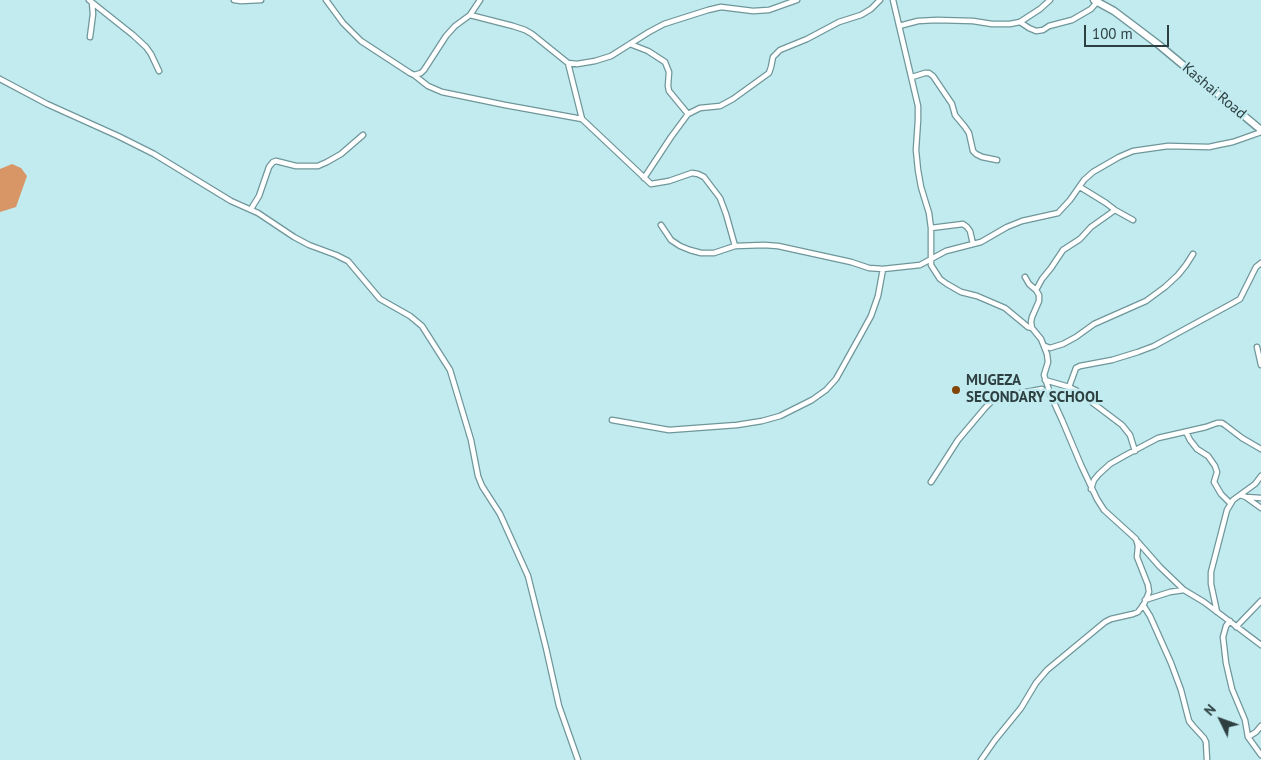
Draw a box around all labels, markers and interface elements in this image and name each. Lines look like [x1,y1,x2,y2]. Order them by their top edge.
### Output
scale bar [1086,15,1171,47]
text: 100 m [1092,24,1133,43]
street label: Kashai Road [1178,59,1250,123]
place label: MUGEZA SECONDARY SCHOOL [966,372,1103,407]
marker: MUGEZA SECONDARY SCHOOL [950,384,962,396]
north arrow [1196,695,1246,745]
text: N [1200,701,1220,719]

